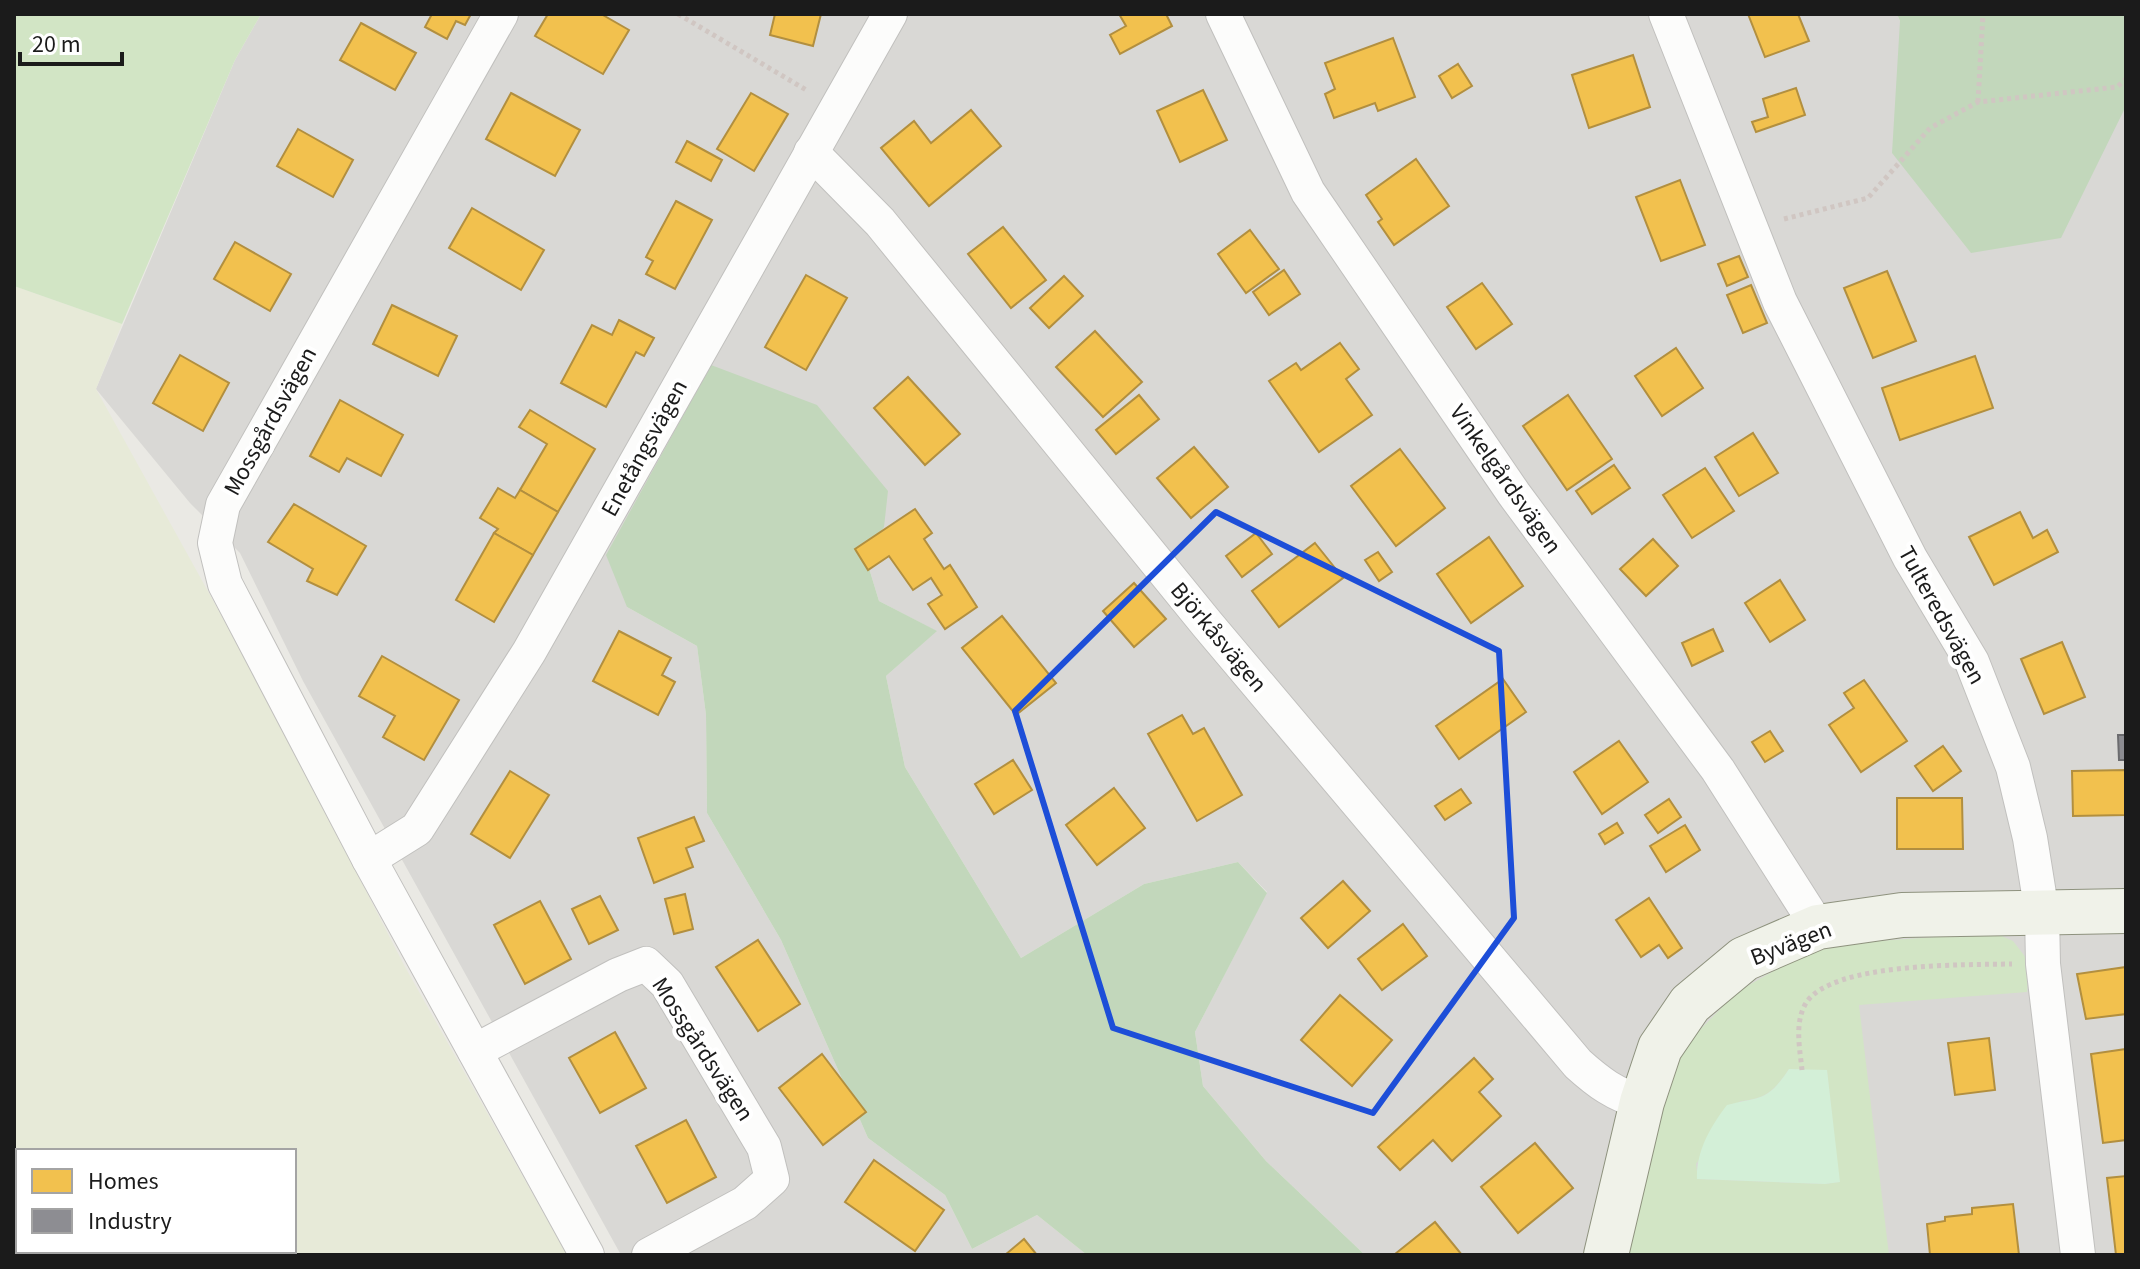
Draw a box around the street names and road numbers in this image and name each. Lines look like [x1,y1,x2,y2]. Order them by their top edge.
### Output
street label: Mossgårdsvägen [215,340,326,502]
street label: Enetångsvägen [592,373,697,523]
street label: Vinkelgårdsvägen [1441,397,1570,561]
street label: Tulteredsvägen [1889,540,1994,691]
street label: Björkåsvägen [1162,574,1275,700]
street label: Byvägen [1745,912,1837,975]
street label: Mossgårdsvägen [643,970,762,1128]

